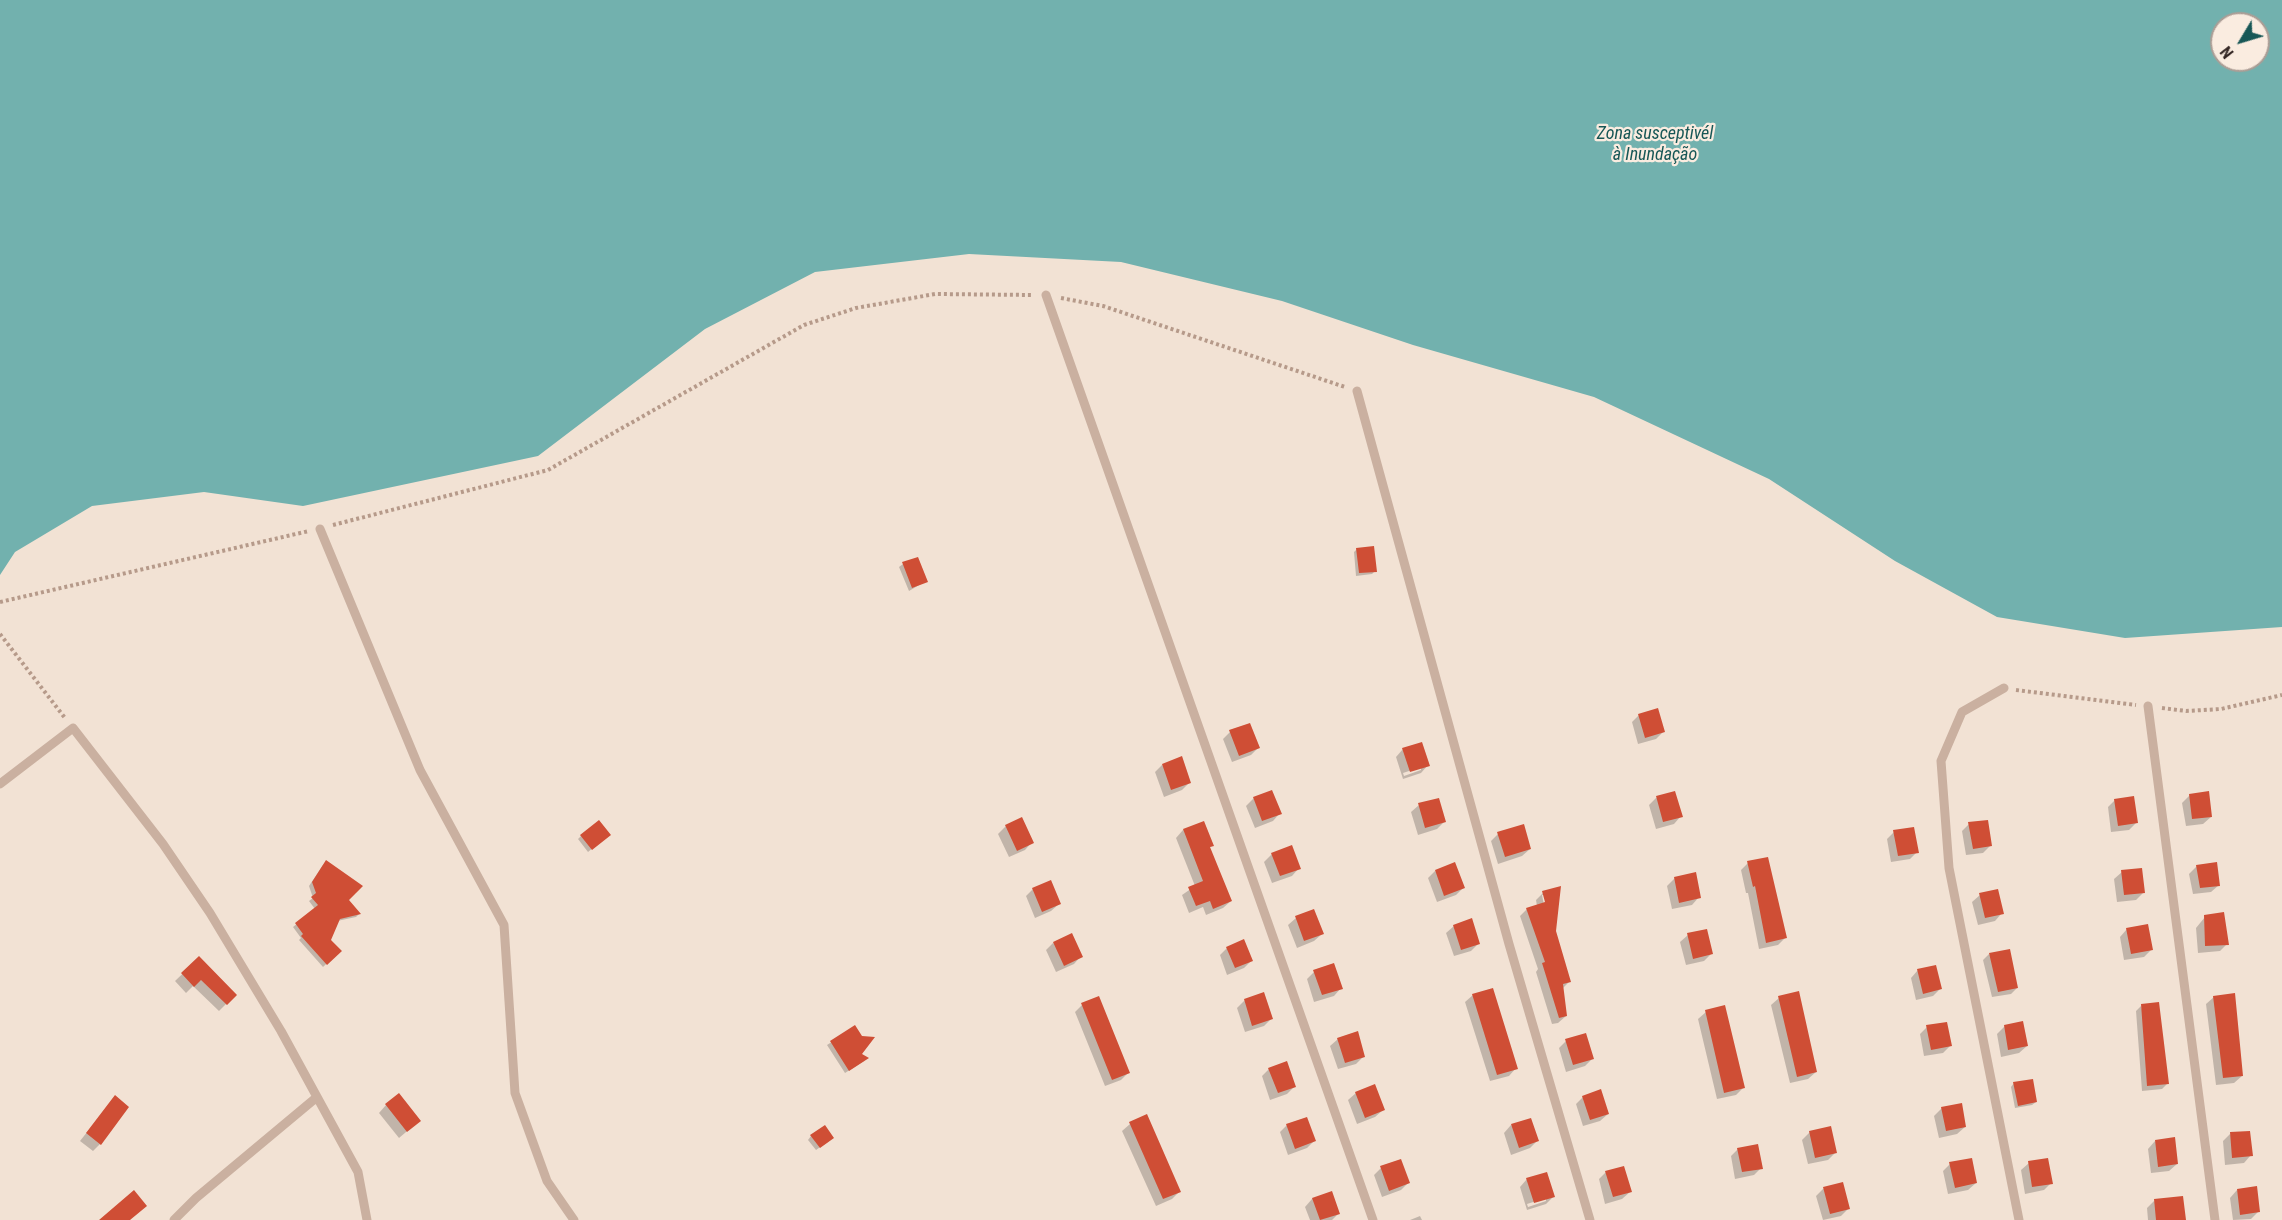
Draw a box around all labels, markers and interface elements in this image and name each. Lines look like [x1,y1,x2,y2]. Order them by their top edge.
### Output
north arrow [2210,12,2270,72]
text: N [2217,42,2238,62]
water label: Zona susceptivél à Inundação [1597,123,1713,166]

